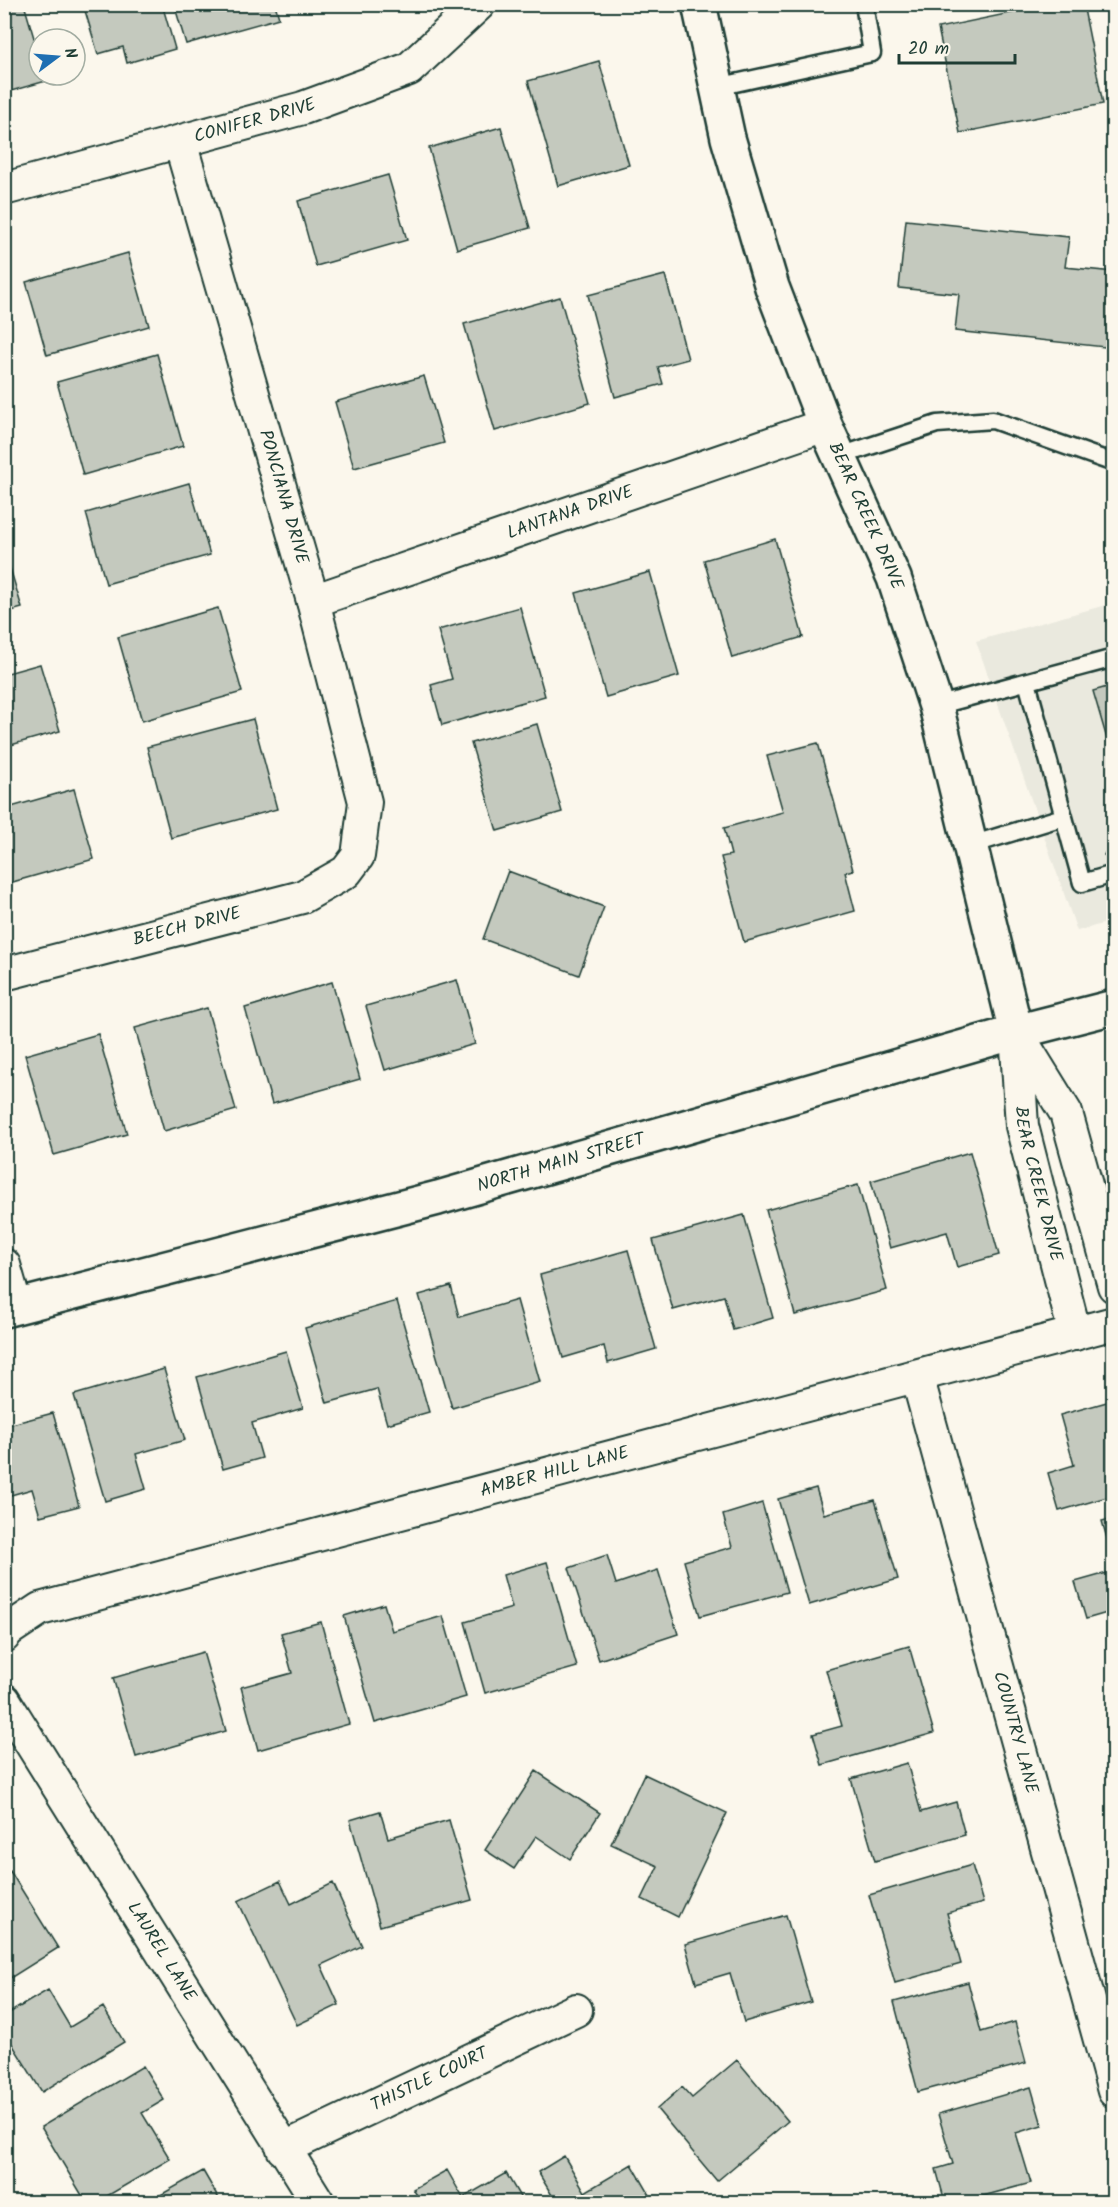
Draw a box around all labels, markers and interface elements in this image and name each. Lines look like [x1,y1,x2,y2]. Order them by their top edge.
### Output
north arrow [27,27,87,87]
scale bar [899,27,1014,65]
text: 20 m [908,35,949,64]
text: N [57,45,83,62]
street label: CONIFER DRIVE [191,90,320,151]
street label: PONCIANA DRIVE [250,426,316,568]
street label: BEAR CREEK DRIVE [820,438,911,594]
street label: LANTANA DRIVE [503,477,638,548]
street label: BEECH DRIVE [130,899,245,955]
street label: BEAR CREEK DRIVE [1006,1106,1071,1265]
street label: NORTH MAIN STREET [474,1125,649,1201]
street label: AMBER HILL LANE [477,1438,633,1506]
street label: COUNTRY LANE [985,1668,1046,1798]
street label: LAUREL LANE [119,1896,204,2008]
street label: THISTLE COURT [366,2039,494,2120]

